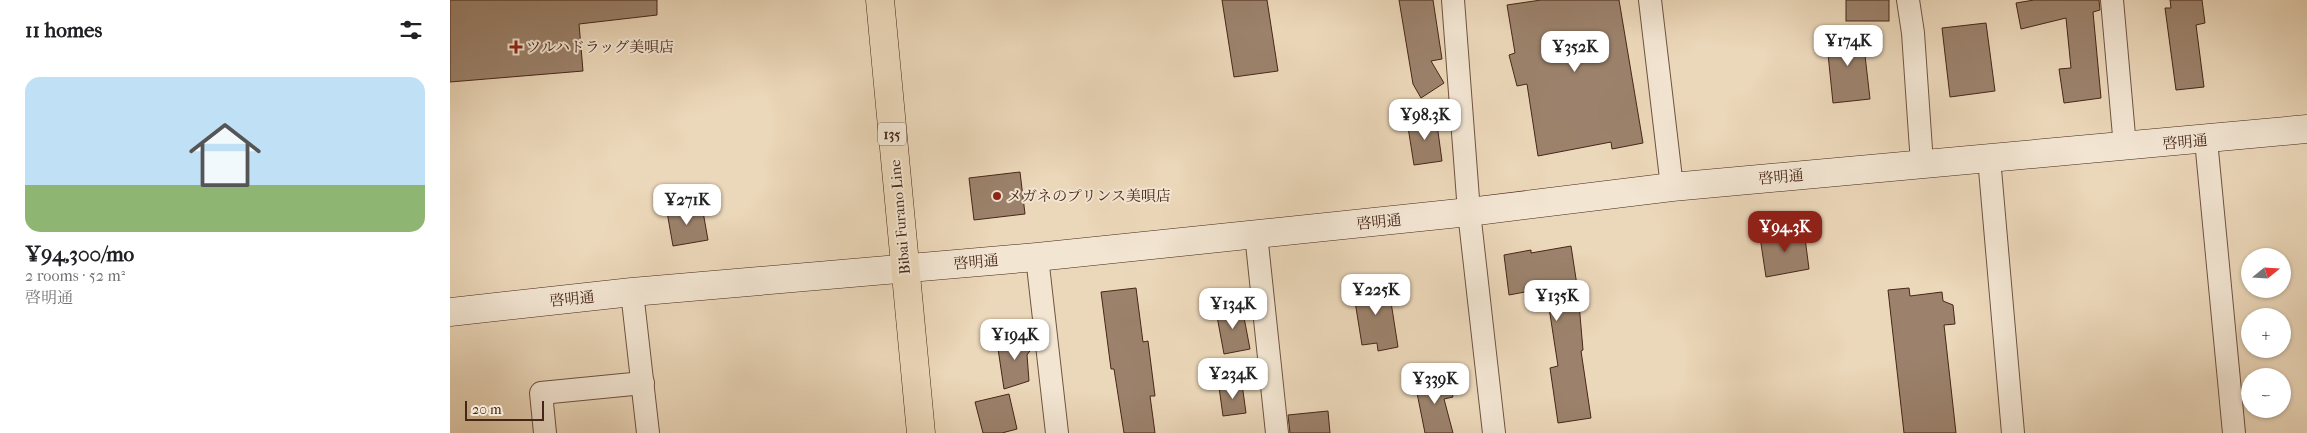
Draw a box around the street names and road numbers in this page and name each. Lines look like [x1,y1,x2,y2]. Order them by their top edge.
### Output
road number: 135 [878,122,906,146]
street label: 啓明通 [2162,131,2208,153]
street label: Bibai Furano Line [886,158,914,275]
street label: 啓明通 [1758,166,1804,188]
street label: 啓明通 [1356,211,1402,233]
street label: 啓明通 [953,251,999,273]
street label: 啓明通 [549,288,595,310]

